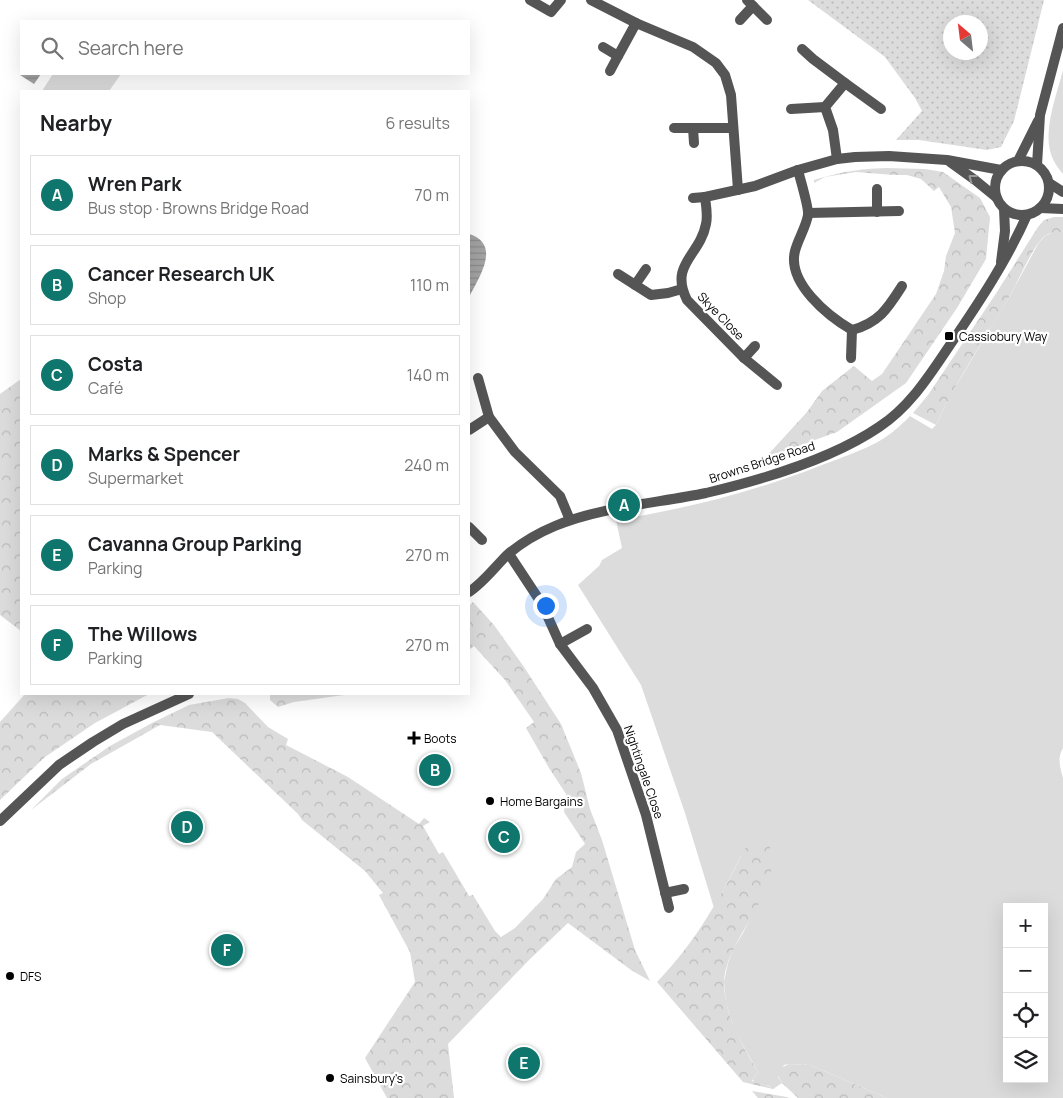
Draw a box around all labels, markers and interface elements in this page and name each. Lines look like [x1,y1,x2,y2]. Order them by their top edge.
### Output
north arrow [943,15,988,60]
search box [20,20,470,75]
icon: search [38,34,66,62]
text: Search here [78,35,184,61]
text: Nearby [40,109,112,137]
text: 6 results [385,112,450,134]
text: Wren Park [88,171,181,197]
one-way arrow [969,176,978,184]
text: A [52,184,62,206]
text: 70 m [414,184,449,206]
text: Bus stop · Browns Bridge Road [88,197,309,219]
text: Cancer Research UK [88,261,275,287]
text: B [52,274,62,296]
text: 110 m [410,274,449,296]
text: Shop [88,287,126,309]
street label: Skye Close [694,288,748,344]
place label: Cassiobury Way [959,328,1048,345]
marker: Cassiobury Way [943,330,955,342]
text: Costa [88,351,143,377]
text: C [51,364,63,386]
text: 140 m [407,364,449,386]
text: Café [88,377,123,399]
street label: Browns Bridge Road [707,437,817,487]
text: Marks & Spencer [88,441,240,467]
text: D [51,454,63,476]
text: 240 m [404,454,449,476]
text: Supermarket [88,467,184,489]
pin: A [608,486,640,524]
text: Cavanna Group Parking [88,531,302,557]
text: E [52,544,62,566]
text: 270 m [405,544,449,566]
text: Parking [88,557,143,579]
your location [533,593,559,619]
text: The Willows [88,621,197,647]
text: F [53,634,61,656]
text: 270 m [405,634,449,656]
text: Parking [88,647,143,669]
street label: Nightingale Close [620,723,668,821]
place label: Boots [424,730,457,747]
marker: Boots [408,732,420,744]
pin: B [419,751,451,789]
place label: Home Bargains [500,793,583,810]
marker: Home Bargains [484,795,496,807]
pin: D [171,808,203,846]
pin: C [488,818,520,856]
map controls [1003,903,1048,1083]
button: + [1003,903,1048,948]
pin: F [211,931,243,969]
button: − [1003,948,1048,993]
place label: DFS [20,968,42,985]
marker: DFS [4,970,16,982]
button: locate [1003,993,1048,1038]
button: layers [1003,1038,1048,1083]
pin: E [508,1044,540,1082]
place label: Sainsbury's [340,1070,403,1087]
marker: Sainsbury's [324,1072,336,1084]

